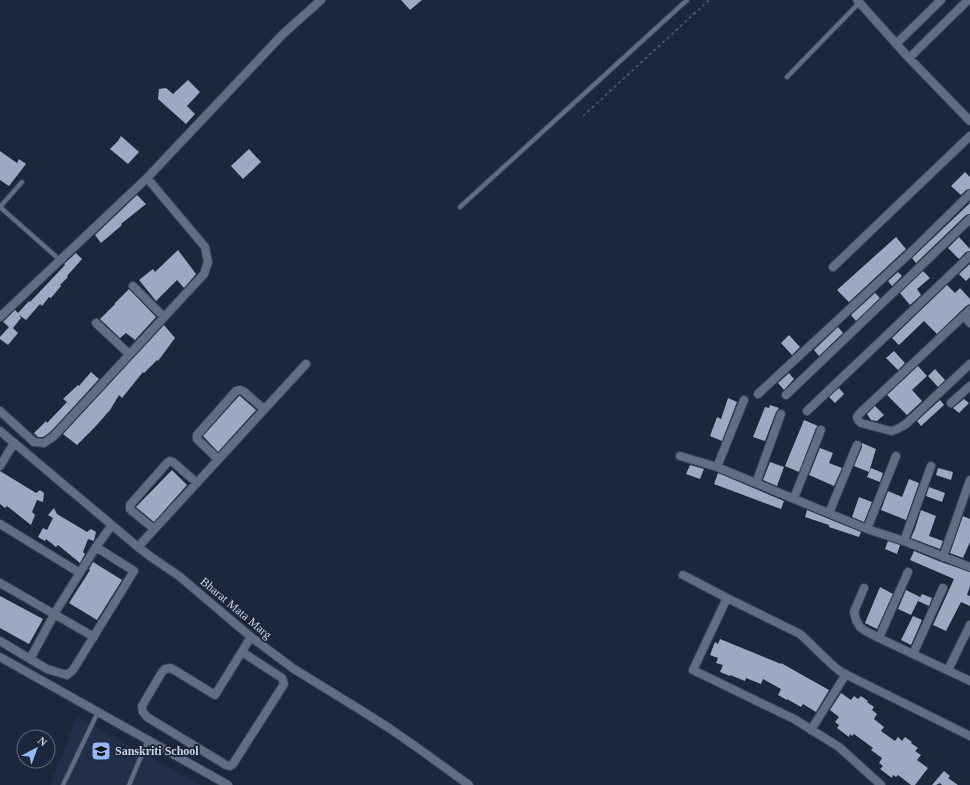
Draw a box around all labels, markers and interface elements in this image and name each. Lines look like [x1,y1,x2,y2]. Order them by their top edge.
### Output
street label: Bharat Mata Marg [198,574,274,642]
north arrow [16,729,56,769]
text: N [36,734,50,749]
school or university icon: Sanskriti School [90,740,112,762]
place label: Sanskriti School [115,744,199,758]

